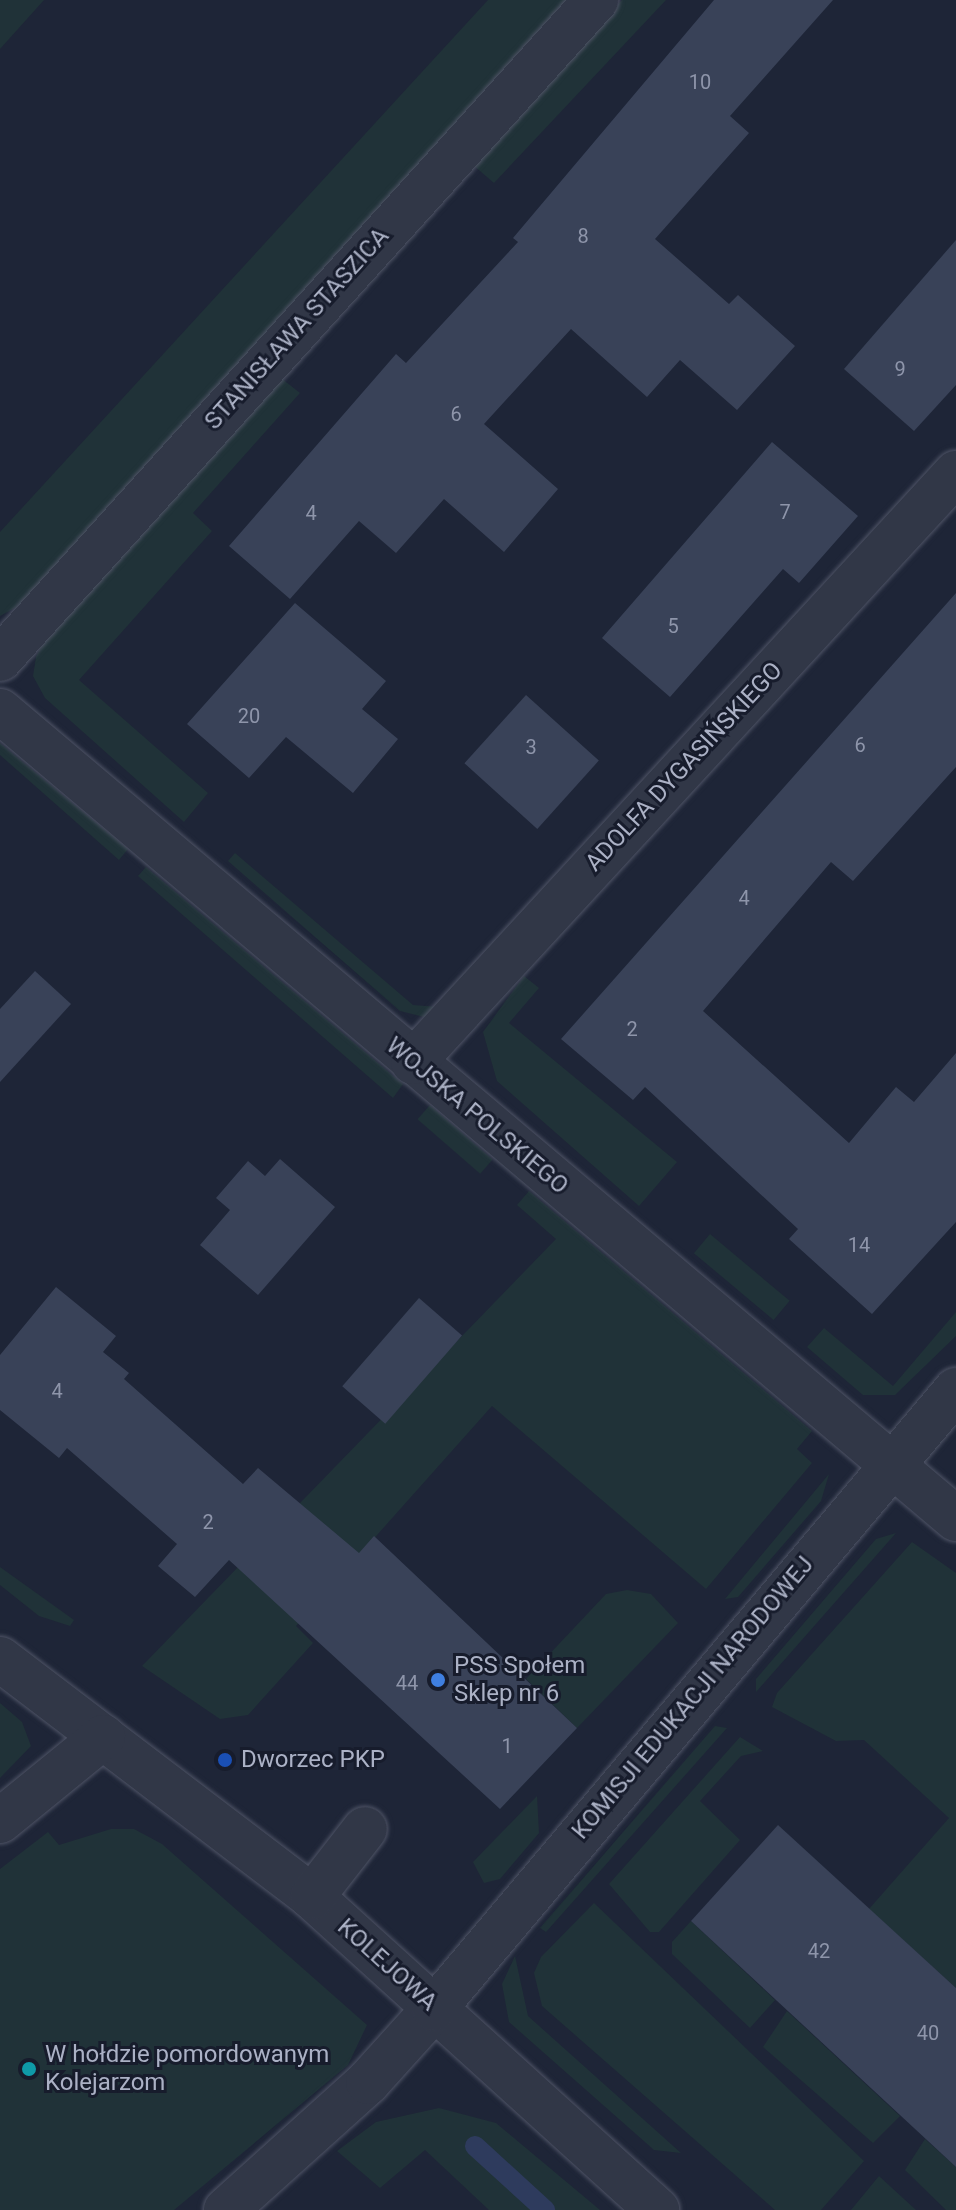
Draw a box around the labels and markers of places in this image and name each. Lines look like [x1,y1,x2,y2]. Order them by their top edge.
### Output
place label: PSS Społem Sklep nr 6 [454,1652,585,1708]
marker: PSS Społem Sklep nr 6 [429,1671,447,1689]
place label: Dworzec PKP [241,1746,385,1774]
marker: Dworzec PKP [216,1751,234,1769]
place label: W hołdzie pomordowanym Kolejarzom [45,2041,329,2097]
marker: W hołdzie pomordowanym Kolejarzom [20,2060,38,2078]

